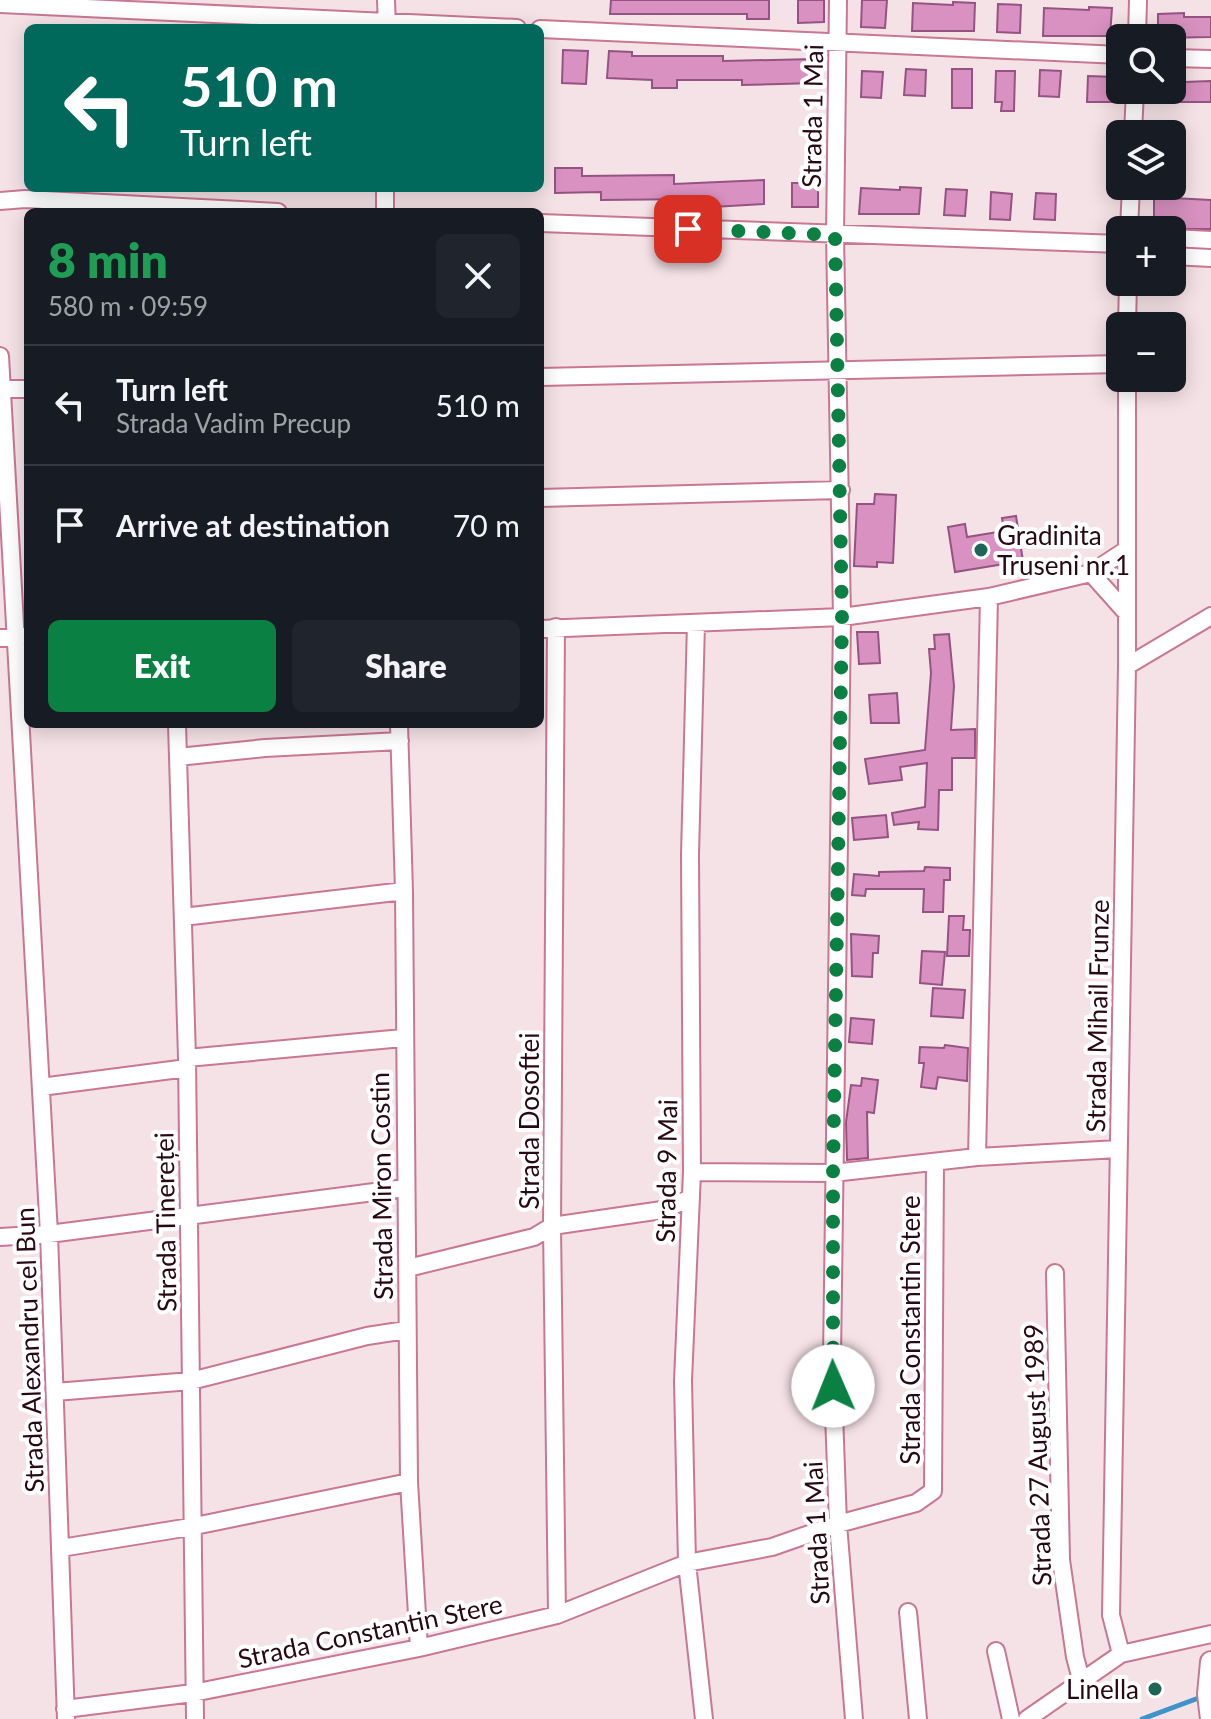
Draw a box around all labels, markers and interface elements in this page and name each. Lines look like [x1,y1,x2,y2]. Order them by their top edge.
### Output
map controls [1106,24,1186,392]
button: search [1106,24,1186,104]
street label: Strada 1 Mai [795,44,829,188]
text: 510 m [180,52,338,119]
icon: left [48,56,152,160]
text: Turn left [180,120,312,164]
button: layers [1106,120,1186,200]
pin [654,195,722,263]
icon: arrive [666,207,710,251]
button: + [1106,216,1186,296]
text: 8 min [48,231,168,288]
button: close [436,234,520,318]
text: 580 m · 09:59 [48,290,208,322]
button: − [1106,312,1186,392]
text: Turn left [116,371,228,407]
icon: left [48,383,92,427]
text: 510 m [435,387,520,423]
text: Strada Vadim Precup [116,407,351,439]
icon: arrive [48,503,92,547]
text: Arrive at destination [116,507,390,543]
text: 70 m [453,507,520,543]
place label: Gradinita Truseni nr.1 [997,519,1130,581]
marker: Gradinita Truseni nr.1 [972,541,990,559]
button: Exit [48,620,276,712]
button: Share [292,620,520,712]
street label: Strada Mihail Frunze [1079,899,1115,1133]
street label: Strada Dosoftei [513,1033,545,1209]
street label: Strada Miron Costin [363,1072,399,1300]
street label: Strada 9 Mai [649,1099,683,1243]
street label: Strada Tinereței [147,1132,183,1312]
street label: Strada Constantin Stere [894,1195,926,1465]
street label: Strada Alexandru cel Bun [8,1207,50,1493]
street label: Strada 27 August 1989 [1016,1323,1058,1587]
position arrow [791,1344,875,1428]
street label: Strada 1 Mai [796,1460,836,1606]
street label: Strada Constantin Stere [235,1587,505,1675]
place label: Linella [1066,1673,1139,1705]
marker: Linella [1146,1680,1164,1698]

